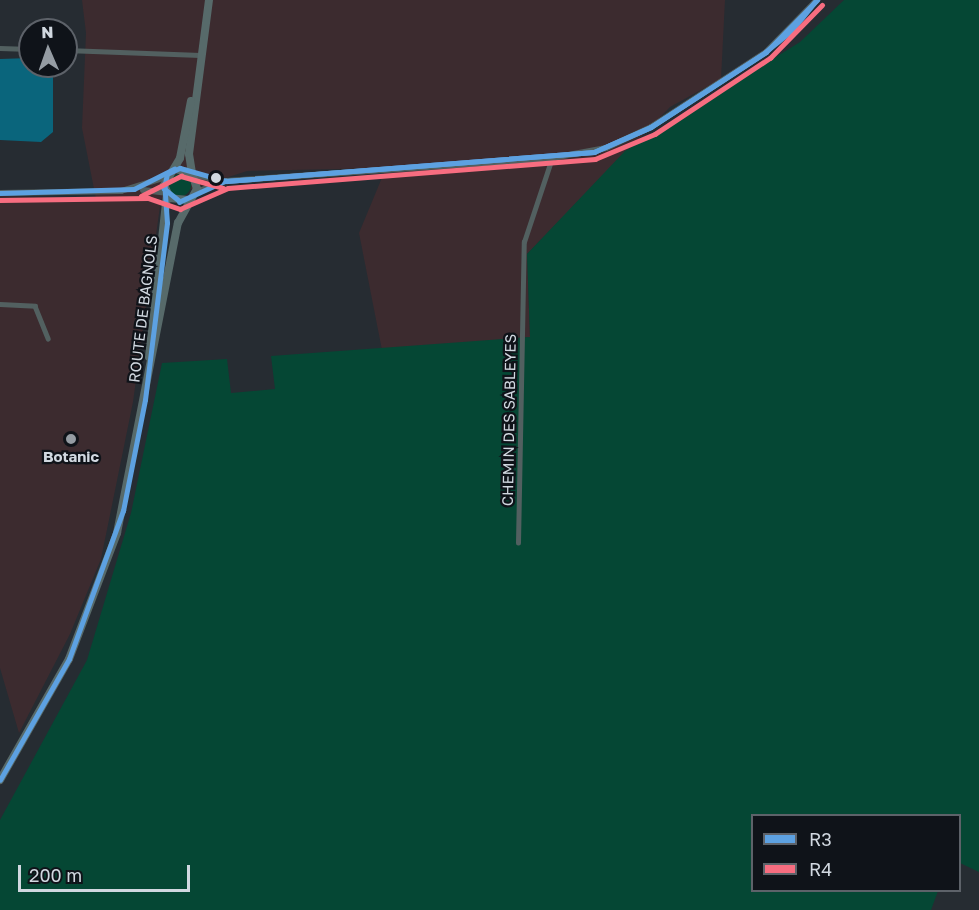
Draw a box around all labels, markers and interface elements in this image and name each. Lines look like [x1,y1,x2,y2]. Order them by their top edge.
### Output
north arrow [18,18,78,78]
text: N [41,22,54,42]
unlabelled marker [210,172,222,184]
street label: ROUTE DE BAGNOLS [125,234,161,384]
street label: CHEMIN DES SABLEYES [498,334,520,506]
marker: Botanic [64,432,78,446]
place label: Botanic [43,448,99,466]
legend [751,814,961,892]
text: R3 [809,828,832,850]
scale bar [21,853,194,891]
text: R4 [809,858,832,880]
text: 200 m [29,864,82,886]

